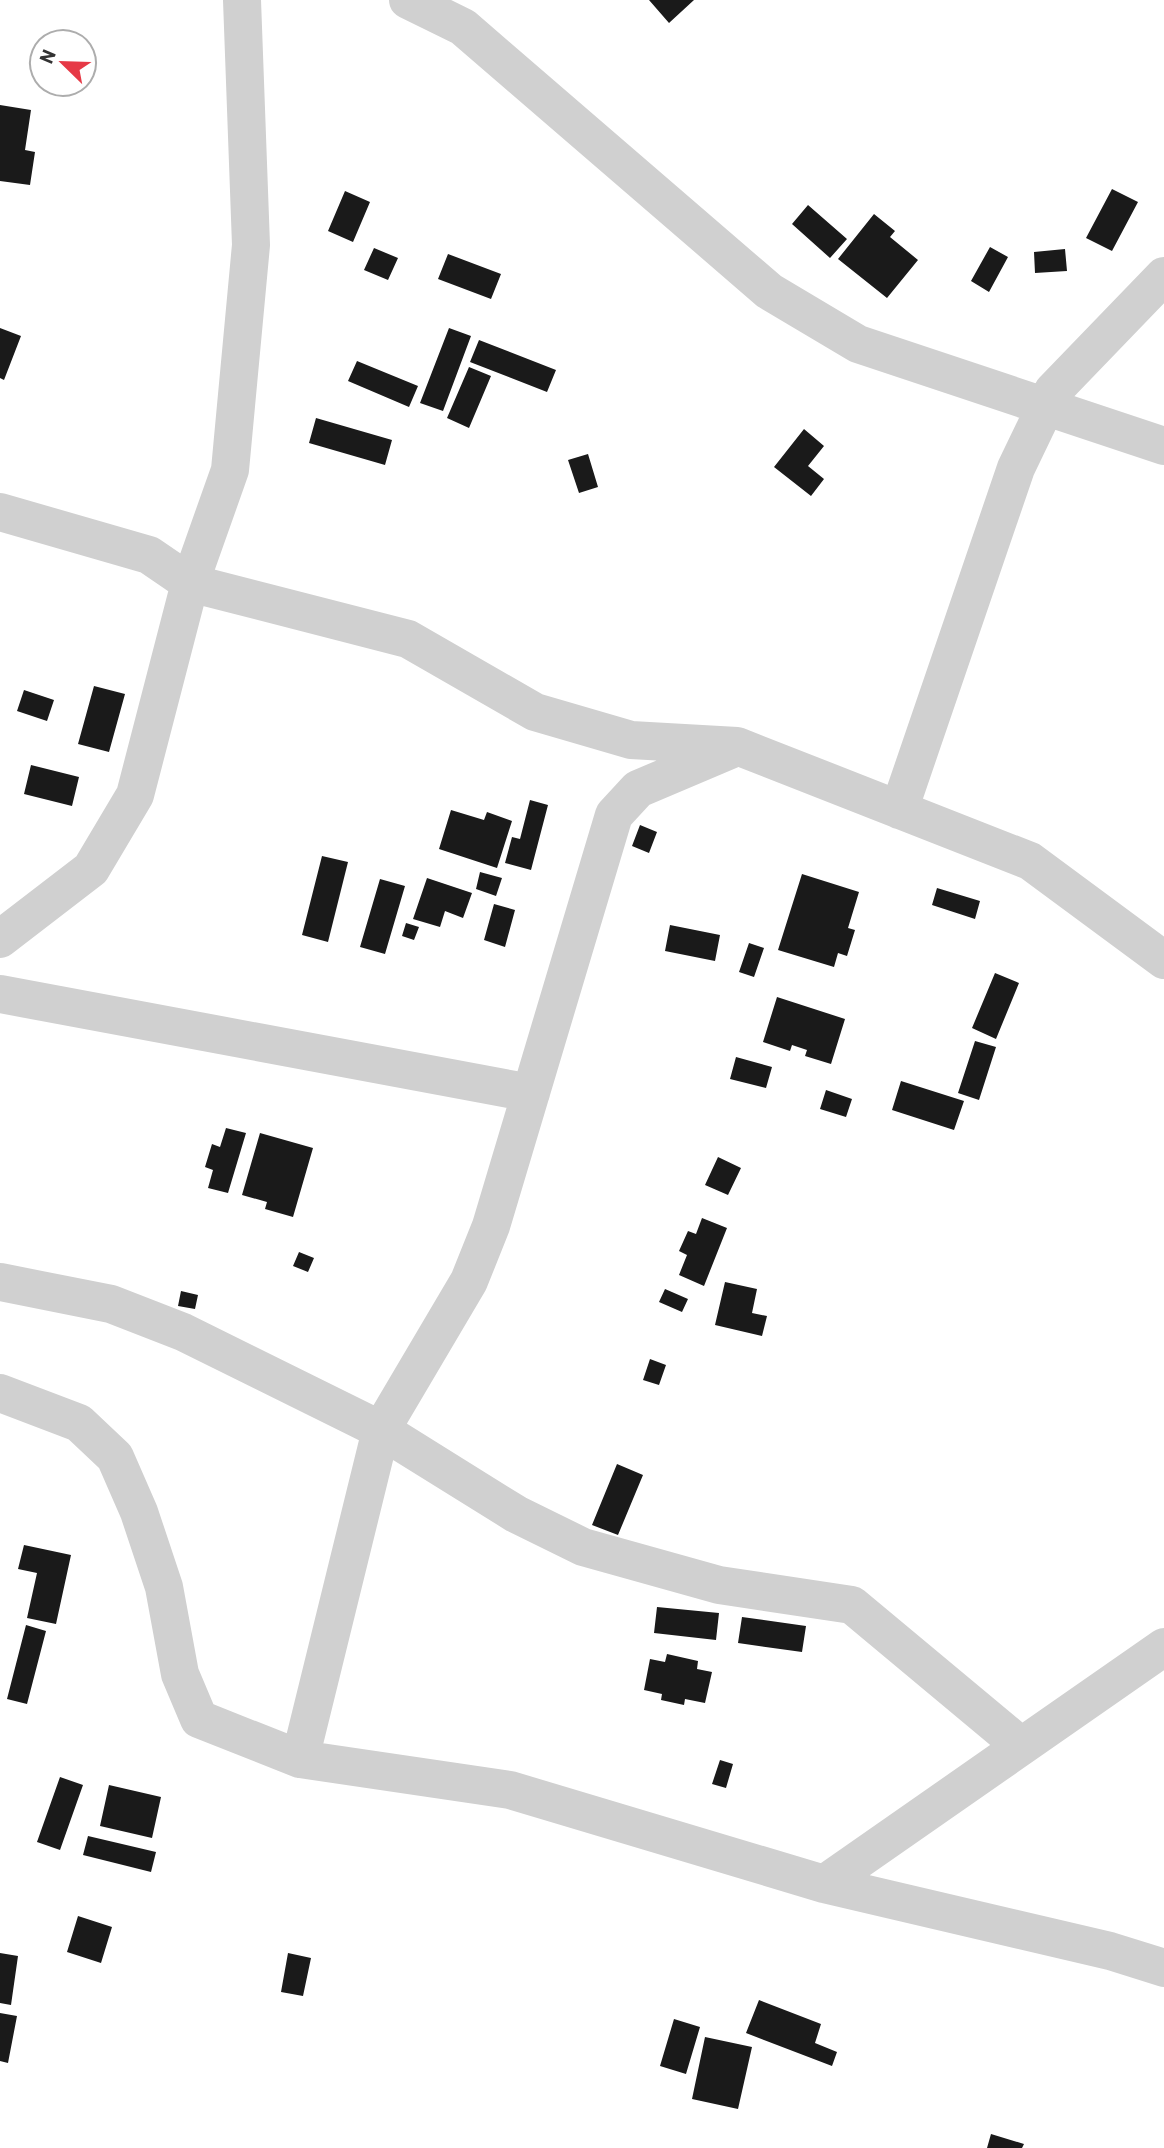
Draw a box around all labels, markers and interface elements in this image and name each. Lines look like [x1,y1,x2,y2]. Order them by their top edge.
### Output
north arrow [28,28,98,98]
text: N [34,46,60,66]

